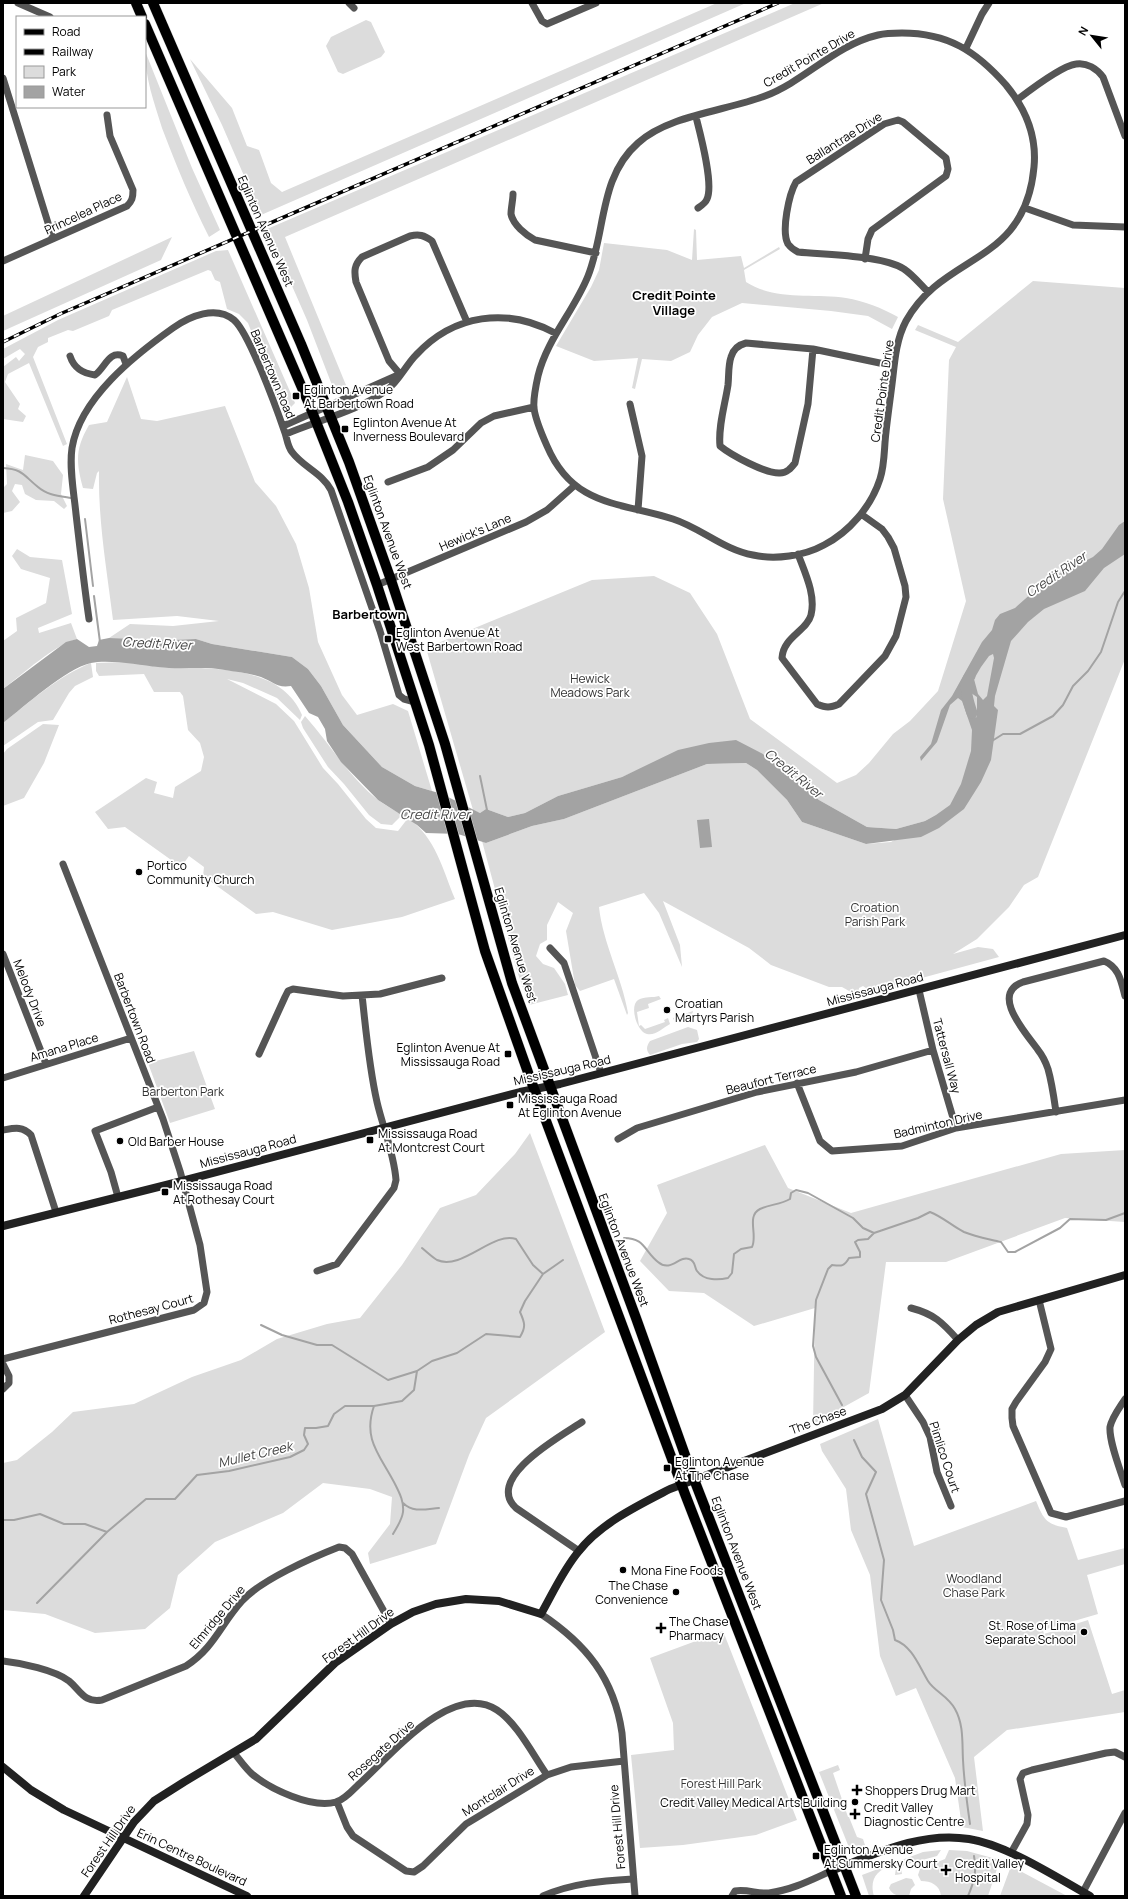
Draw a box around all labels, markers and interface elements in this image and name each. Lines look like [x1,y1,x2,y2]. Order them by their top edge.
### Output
legend [16,16,146,108]
north arrow [1072,16,1112,56]
text: Road [52,23,80,40]
text: N [1074,23,1091,38]
street label: Credit Pointe Drive [760,25,858,91]
text: Railway [52,43,94,60]
text: Park [52,63,77,80]
text: Water [52,83,86,100]
street label: Ballantrae Drive [803,108,885,168]
street label: Eglinton Avenue West [234,173,298,289]
street label: Princelea Place [41,188,125,238]
district label: Credit Pointe Village [632,286,716,319]
street label: Barbertown Road [247,327,299,421]
street label: Credit Pointe Drive [866,339,898,443]
place label: Eglinton Avenue At Barbertown Road [304,381,414,412]
marker: Eglinton Avenue At Barbertown Road [291,391,301,401]
place label: Eglinton Avenue At Inverness Boulevard [353,414,464,445]
marker: Eglinton Avenue At Inverness Boulevard [340,424,350,434]
street label: Eglinton Avenue West [359,473,417,591]
street label: Hewick's Lane [436,509,514,555]
water label: Credit River [1022,546,1092,601]
district label: Barbertown [332,605,406,623]
place label: Eglinton Avenue At West Barbertown Road [396,624,522,655]
water label: Credit River [122,632,195,654]
marker: Eglinton Avenue At West Barbertown Road [383,634,393,644]
park label: Hewick Meadows Park [550,670,631,701]
water label: Credit River [761,744,829,803]
water label: Credit River [400,805,472,823]
place label: Portico Community Church [147,857,254,888]
marker: Portico Community Church [134,867,144,877]
street label: Eglinton Avenue West [490,885,542,1005]
park label: Croation Parish Park [845,899,906,930]
street label: Melody Drive [9,957,51,1029]
street label: Mississauga Road [825,968,925,1010]
street label: Barbertown Road [110,970,160,1066]
place label: Croatian Martyrs Parish [675,995,754,1026]
marker: Croatian Martyrs Parish [662,1005,672,1015]
street label: Tattersall Way [929,1016,965,1096]
street label: Amana Place [28,1029,100,1065]
place label: Eglinton Avenue At Mississauga Road [396,1039,500,1070]
marker: Eglinton Avenue At Mississauga Road [503,1049,513,1059]
street label: Mississauga Road [512,1051,612,1089]
street label: Beaufort Terrace [724,1060,818,1098]
park label: Barberton Park [142,1083,225,1100]
place label: Mississauga Road At Eglinton Avenue [518,1090,622,1121]
marker: Mississauga Road At Eglinton Avenue [505,1100,515,1110]
street label: Badminton Drive [892,1106,984,1142]
place label: Mississauga Road At Montcrest Court [378,1125,485,1156]
street label: Mississauga Road [198,1130,298,1172]
place label: Old Barber House [128,1133,224,1150]
marker: Mississauga Road At Montcrest Court [365,1135,375,1145]
marker: Old Barber House [115,1136,125,1146]
place label: Mississauga Road At Rothesay Court [173,1177,275,1208]
marker: Mississauga Road At Rothesay Court [160,1187,170,1197]
street label: Eglinton Avenue West [595,1191,654,1309]
street label: Rothesay Court [107,1289,195,1328]
street label: The Chase [787,1402,849,1438]
street label: Pimlico Court [926,1419,965,1495]
water label: Mullet Creek [216,1436,296,1471]
place label: Eglinton Avenue At The Chase [675,1453,764,1484]
marker: Eglinton Avenue At The Chase [662,1463,672,1473]
street label: Eglinton Avenue West [708,1494,767,1612]
place label: Mona Fine Foods [631,1562,723,1579]
marker: Mona Fine Foods [618,1565,628,1575]
park label: Woodland Chase Park [943,1570,1006,1601]
place label: The Chase Convenience [595,1577,668,1608]
street label: Elmridge Drive [185,1581,249,1653]
marker: The Chase Convenience [671,1587,681,1597]
street label: Forest Hill Drive [319,1603,397,1667]
place label: The Chase Pharmacy [669,1613,728,1644]
place label: St. Rose of Lima Separate School [985,1617,1076,1648]
marker: The Chase Pharmacy [656,1623,666,1633]
marker: St. Rose of Lima Separate School [1079,1627,1089,1637]
street label: Rosegate Drive [344,1716,418,1784]
street label: Montclair Drive [459,1762,537,1820]
park label: Forest Hill Park [681,1775,762,1792]
place label: Shoppers Drug Mart [865,1782,976,1799]
street label: Forest Hill Drive [605,1784,629,1870]
marker: Shoppers Drug Mart [852,1785,862,1795]
place label: Credit Valley Medical Arts Building [660,1794,847,1811]
marker: Credit Valley Medical Arts Building [850,1797,860,1807]
place label: Credit Valley Diagnostic Centre [864,1799,964,1830]
street label: Forest Hill Drive [77,1801,139,1881]
marker: Credit Valley Diagnostic Centre [849,1808,861,1820]
street label: Erin Centre Boulevard [134,1824,250,1890]
place label: Eglinton Avenue At Summersky Court [824,1841,938,1872]
marker: Eglinton Avenue At Summersky Court [811,1851,821,1861]
place label: Credit Valley Hospital [955,1855,1025,1886]
marker: Credit Valley Hospital [940,1864,952,1876]

